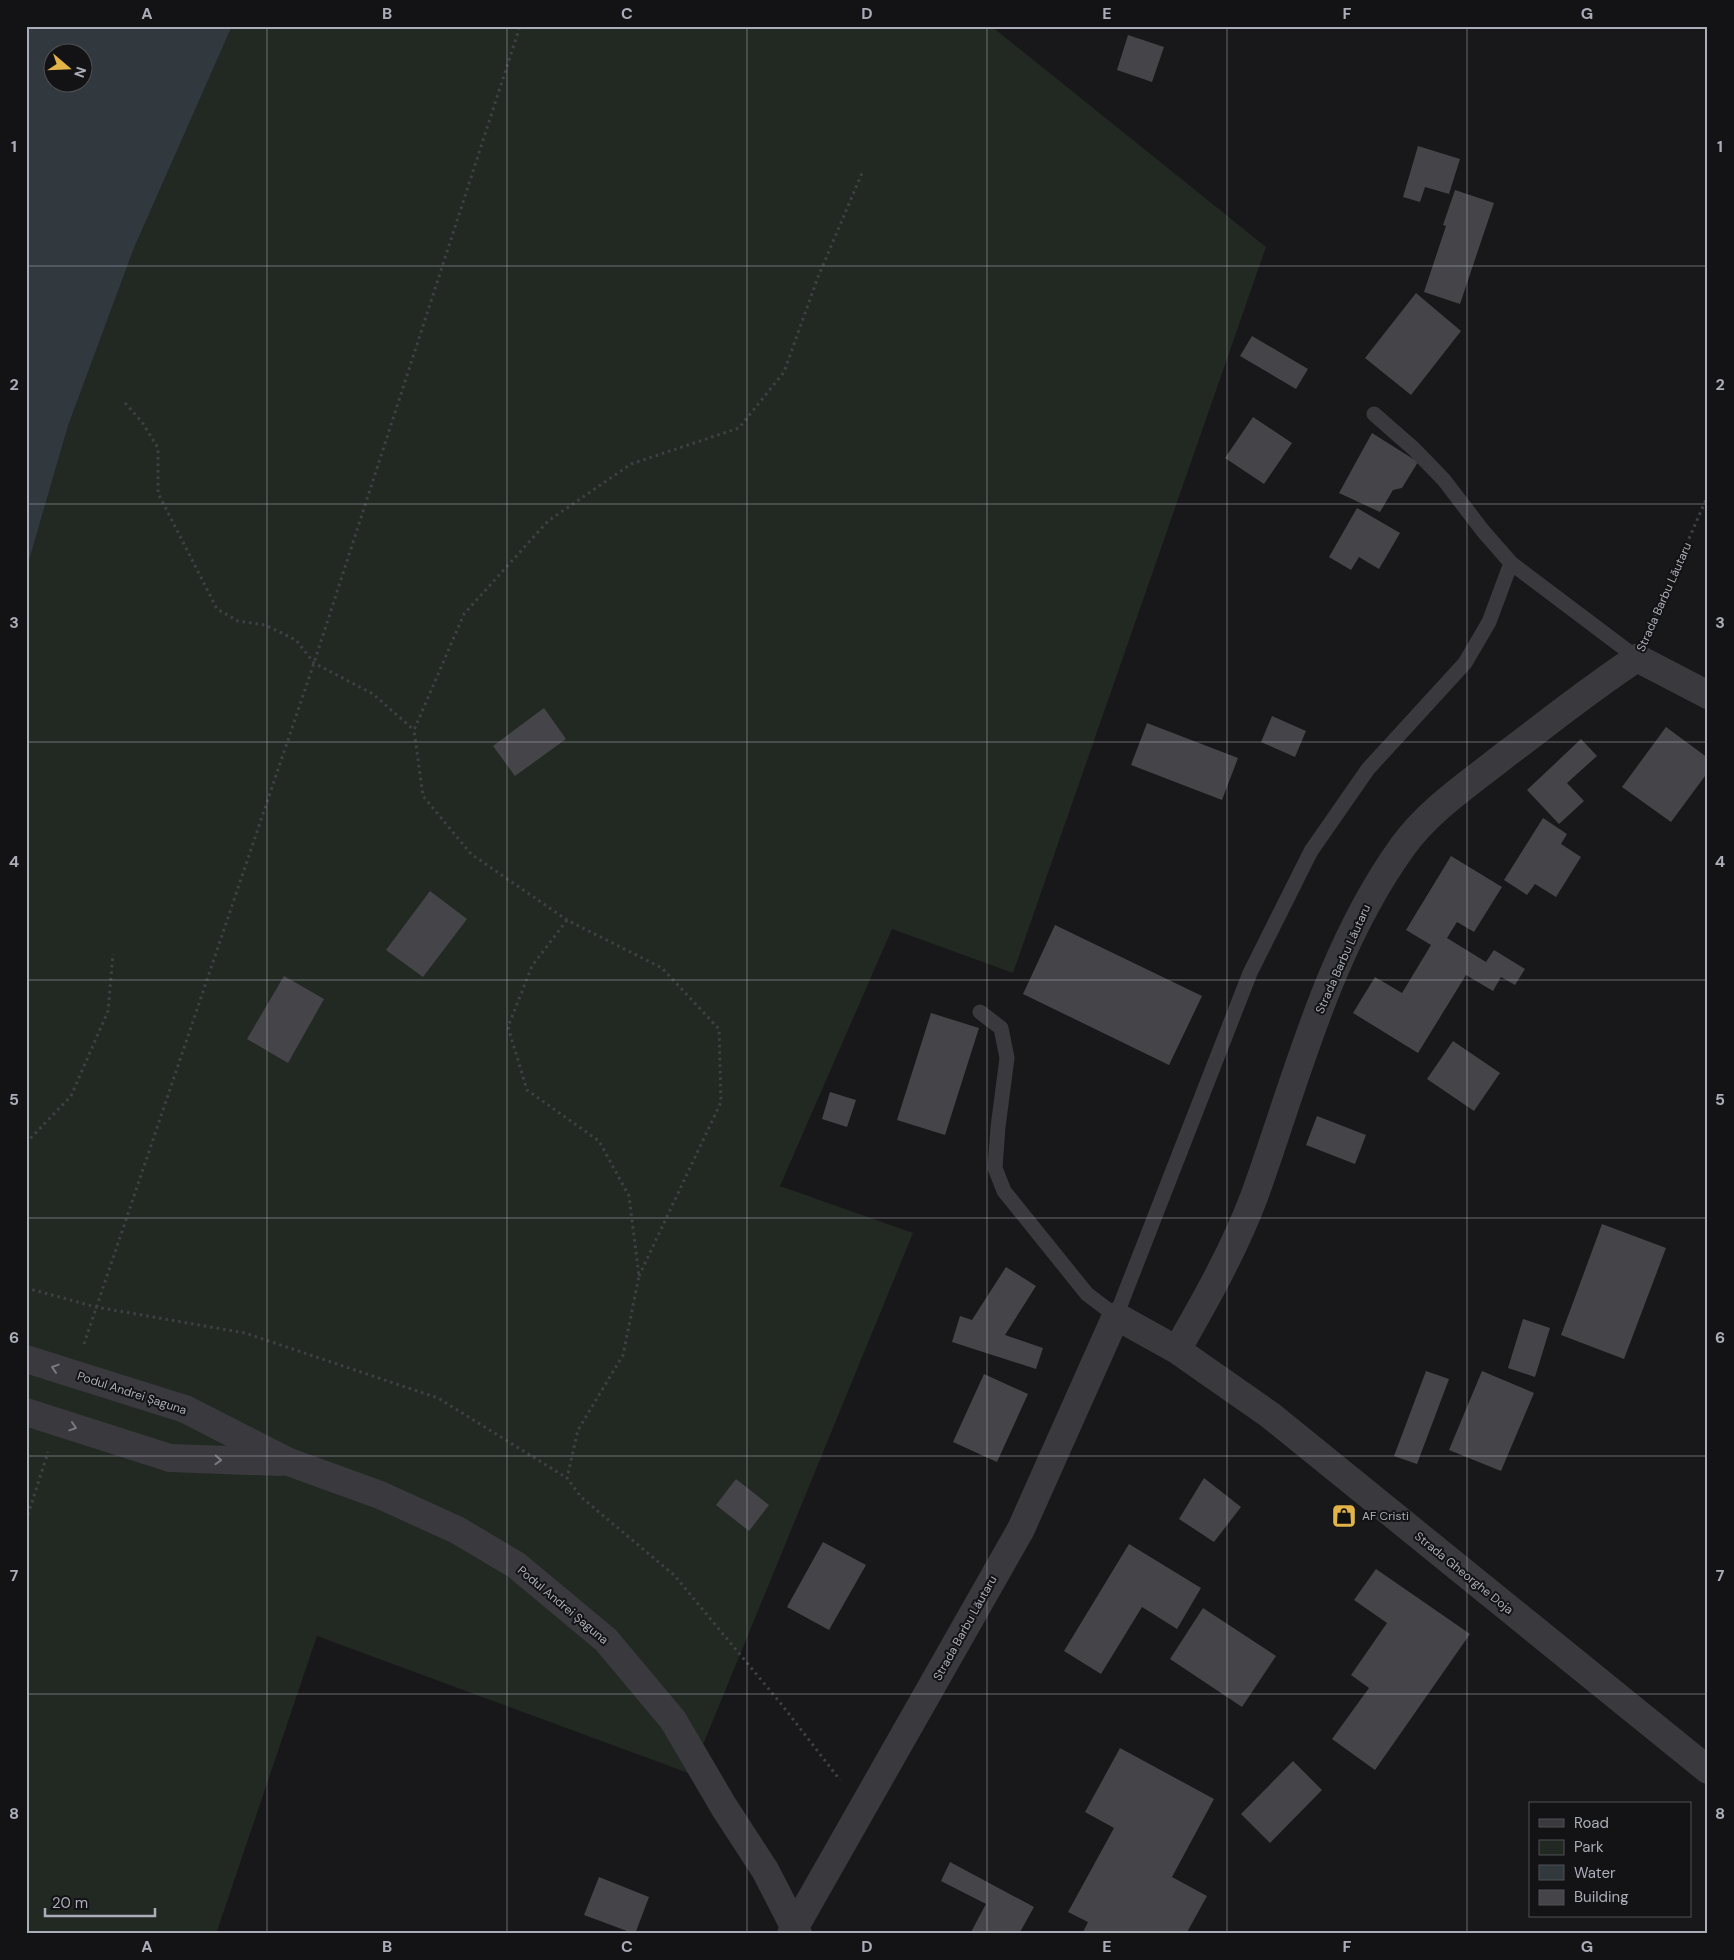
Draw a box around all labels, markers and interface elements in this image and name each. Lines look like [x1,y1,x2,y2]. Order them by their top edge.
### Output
text: A [141,3,153,24]
text: B [382,3,392,24]
text: C [621,3,633,24]
text: D [861,3,873,24]
text: E [1102,3,1112,24]
text: F [1343,3,1352,24]
text: G [1581,3,1593,24]
north arrow [42,42,92,92]
text: N [70,64,90,80]
text: 1 [11,136,17,157]
text: 1 [1717,136,1723,157]
text: 2 [9,374,19,395]
text: 2 [1715,374,1725,395]
street label: Strada Barbu Lăutaru [1633,540,1695,654]
text: 3 [9,612,19,633]
text: 3 [1715,612,1725,633]
text: 4 [9,851,19,872]
text: 4 [1715,851,1725,872]
street label: Strada Barbu Lăutaru [1312,902,1374,1016]
text: 5 [9,1089,19,1110]
text: 5 [1715,1089,1725,1110]
text: 6 [9,1327,19,1348]
text: 6 [1715,1327,1725,1348]
one-way arrow [52,1364,60,1374]
street label: Podul Andrei Șaguna [75,1368,189,1418]
one-way arrow [68,1421,76,1431]
one-way arrow [215,1454,223,1465]
shop icon: AF Cristi [1331,1503,1357,1529]
place label: AF Cristi [1362,1508,1409,1524]
street label: Strada Gheorghe Doja [1411,1528,1517,1618]
street label: Podul Andrei Șaguna [514,1562,612,1648]
text: 7 [10,1565,19,1586]
text: 7 [1716,1565,1725,1586]
street label: Strada Barbu Lăutaru [929,1572,1001,1683]
legend [1529,1802,1692,1918]
text: 8 [9,1803,19,1824]
text: 8 [1715,1803,1725,1824]
text: Road [1574,1813,1609,1833]
text: Park [1574,1837,1604,1857]
text: Water [1574,1863,1616,1883]
scale bar [45,1885,155,1917]
text: Building [1574,1887,1629,1907]
text: 20 m [52,1893,88,1913]
text: A [141,1936,153,1957]
text: B [382,1936,392,1957]
text: C [621,1936,633,1957]
text: D [861,1936,873,1957]
text: E [1102,1936,1112,1957]
text: F [1343,1936,1352,1957]
text: G [1581,1936,1593,1957]

